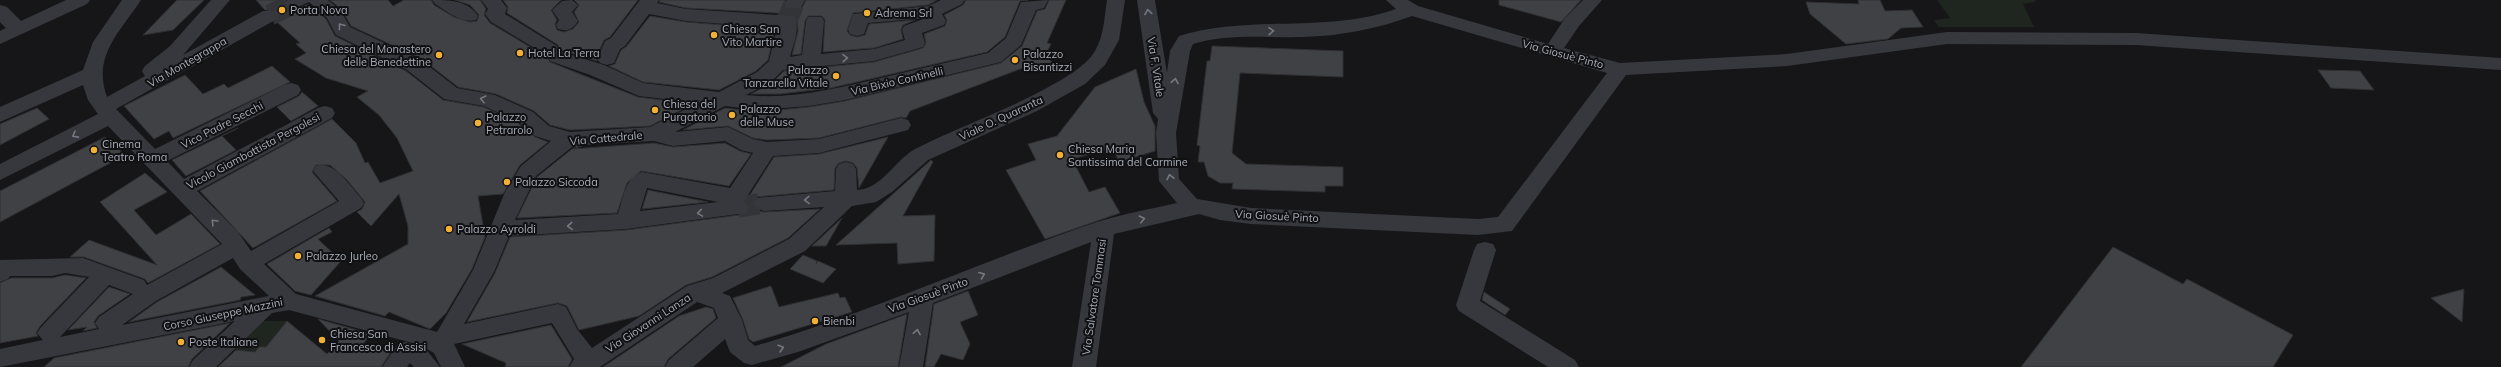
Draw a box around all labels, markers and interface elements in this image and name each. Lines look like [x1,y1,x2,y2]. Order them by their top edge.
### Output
place label: Porta Nova [290,3,348,17]
marker: Porta Nova [277,5,287,15]
place label: Adrema Srl [875,6,932,20]
marker: Adrema Srl [862,8,872,18]
one-way arrow [1144,9,1153,15]
place label: Chiesa San Vito Martire [722,22,782,49]
one-way arrow [339,24,346,31]
one-way arrow [1268,27,1274,35]
marker: Chiesa San Vito Martire [709,30,719,40]
street label: Via Montegrappa [145,34,229,90]
street label: Via F. Vitale [1144,36,1168,98]
street label: Via Giosuè Pinto [1521,36,1605,72]
place label: Chiesa del Monastero delle Benedettine [321,42,431,69]
place label: Hotel La Terra [528,46,600,60]
place label: Palazzo Bisantizzi [1023,47,1072,74]
marker: Hotel La Terra [515,48,525,58]
marker: Chiesa del Monastero delle Benedettine [434,50,444,60]
one-way arrow [842,54,848,62]
marker: Palazzo Bisantizzi [1010,55,1020,65]
place label: Palazzo Tanzarella Vitale [743,63,828,90]
street label: Via Bixio Continelli [850,64,944,98]
marker: Palazzo Tanzarella Vitale [831,71,841,81]
one-way arrow [1170,78,1179,84]
street label: Viale O. Quaranta [957,92,1045,144]
one-way arrow [480,95,487,104]
place label: Chiesa del Purgatorio [663,97,717,124]
street label: Vico Padre Secchi [179,98,265,152]
place label: Palazzo delle Muse [740,102,794,129]
marker: Chiesa del Purgatorio [650,105,660,115]
street label: Vicolo Giambattista Pergolesi [184,110,322,192]
place label: Palazzo Petrarolo [486,110,532,137]
marker: Palazzo delle Muse [727,110,737,120]
marker: Palazzo Petrarolo [473,118,483,128]
street label: Via Cattedrale [569,128,643,148]
one-way arrow [72,130,80,137]
place label: Cinema Teatro Roma [102,137,167,164]
place label: Chiesa Maria Santissima del Carmine [1068,142,1188,169]
marker: Cinema Teatro Roma [89,145,99,155]
marker: Chiesa Maria Santissima del Carmine [1055,150,1065,160]
one-way arrow [1166,174,1175,180]
place label: Palazzo Siccoda [515,175,598,189]
marker: Palazzo Siccoda [502,177,512,187]
one-way arrow [804,196,810,204]
street label: Via Giosuè Pinto [1235,207,1319,225]
one-way arrow [696,208,703,217]
one-way arrow [1138,216,1145,224]
one-way arrow [211,219,219,227]
one-way arrow [567,221,573,230]
place label: Palazzo Ayroldi [457,222,536,236]
marker: Palazzo Ayroldi [444,224,454,234]
street label: Via Salvatore Tommasi [1079,238,1109,356]
place label: Palazzo Jurleo [306,249,378,263]
marker: Palazzo Jurleo [293,251,303,261]
one-way arrow [979,271,986,279]
street label: Via Giosuè Pinto [886,274,970,316]
street label: Via Giovanni Lanza [603,290,693,356]
street label: Corso Giuseppe Mazzini [162,295,284,333]
place label: Bienbi [823,314,855,328]
marker: Bienbi [810,316,820,326]
place label: Chiesa San Francesco di Assisi [330,327,426,354]
one-way arrow [912,329,921,335]
place label: Poste Italiane [189,335,258,349]
marker: Chiesa San Francesco di Assisi [317,335,327,345]
marker: Poste Italiane [176,337,186,347]
one-way arrow [777,344,784,353]

